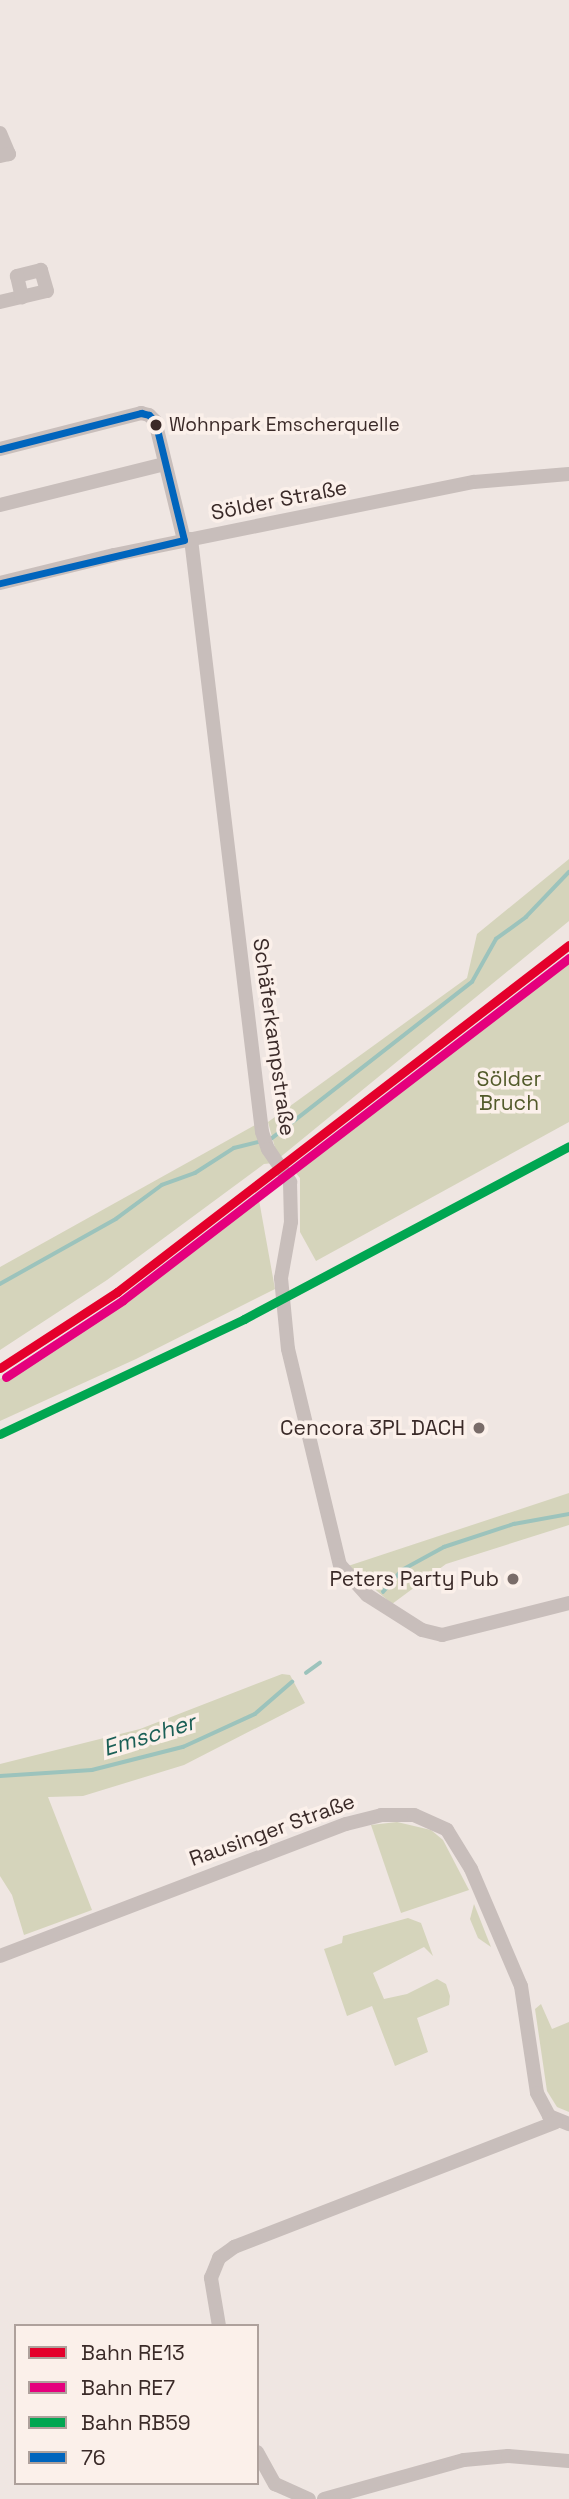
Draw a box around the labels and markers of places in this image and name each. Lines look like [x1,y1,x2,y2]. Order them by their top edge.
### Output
place label: Wohnpark Emscherquelle [169,414,400,436]
marker: Wohnpark Emscherquelle [149,418,163,432]
place label: Cencora 3PL DACH [279,1415,465,1441]
marker: Cencora 3PL DACH [471,1420,487,1436]
place label: Peters Party Pub [330,1566,499,1592]
marker: Peters Party Pub [505,1571,521,1587]

